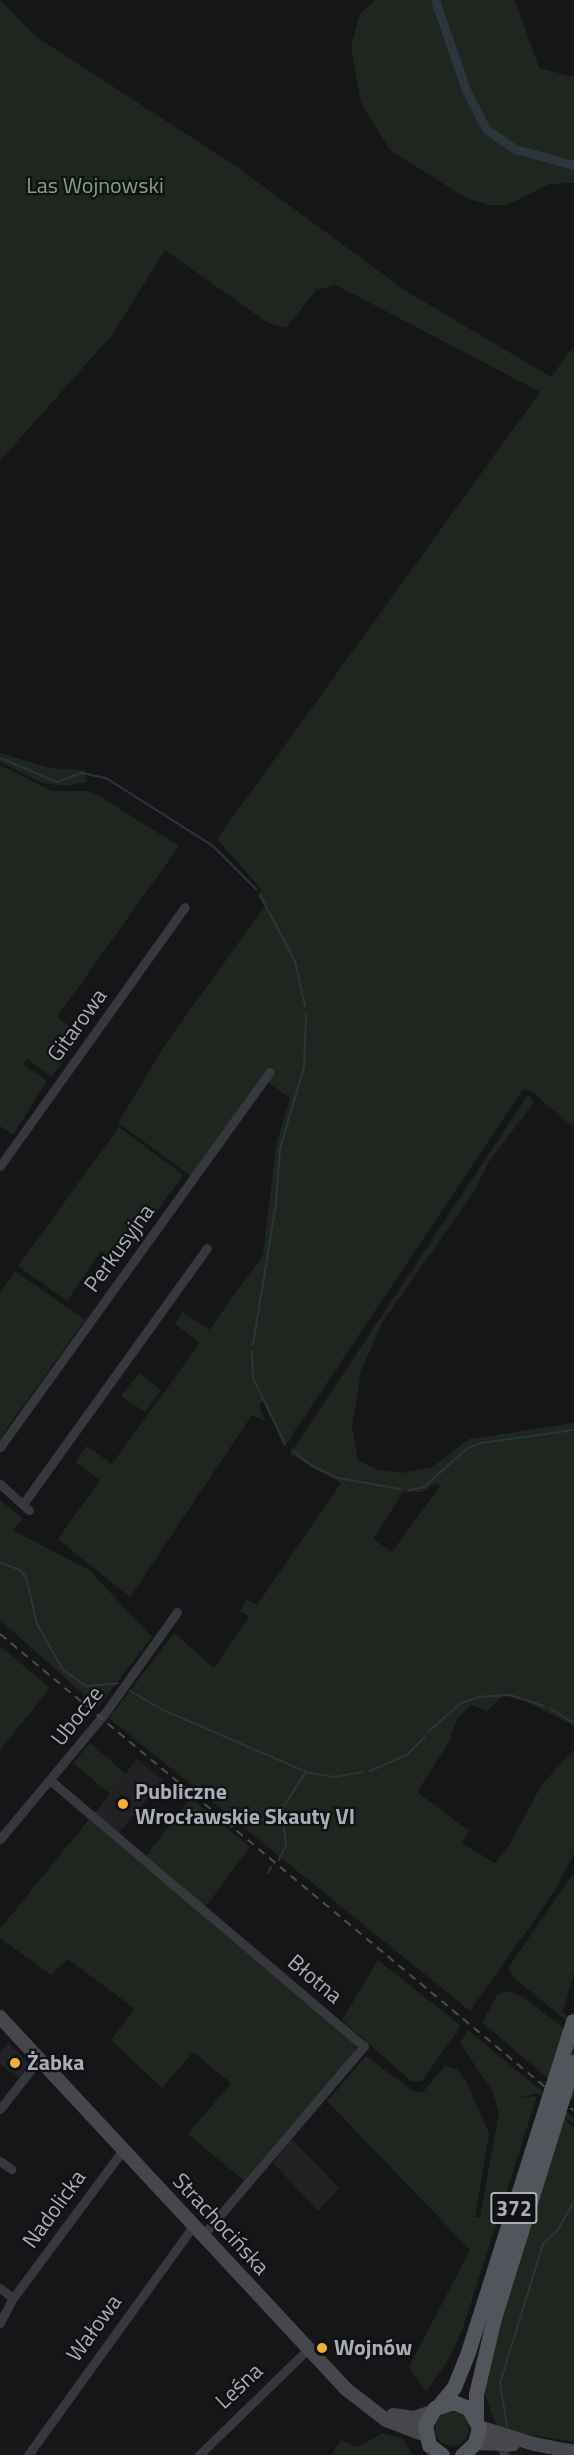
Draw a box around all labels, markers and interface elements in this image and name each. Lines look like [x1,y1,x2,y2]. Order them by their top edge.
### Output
park label: Las Wojnowski [26,173,164,199]
street label: Gitarowa [42,983,112,1067]
street label: Perkusyjna [78,1199,160,1297]
street label: Ubocze [46,1681,108,1751]
place label: Publiczne Wrocławskie Skauty VI [135,1778,355,1830]
marker: Publiczne Wrocławskie Skauty VI [116,1797,130,1811]
street label: Błotna [283,1949,347,2009]
place label: Żabka [27,2050,84,2076]
marker: Żabka [8,2056,22,2070]
street label: Nadolicka [17,2165,91,2253]
street label: Strachocińska [167,2168,275,2280]
road number: 372 [490,2190,538,2226]
street label: Wałowa [61,2289,127,2367]
place label: Wojnów [334,2335,412,2361]
marker: Wojnów [315,2341,329,2355]
street label: Leśna [210,2358,268,2414]

